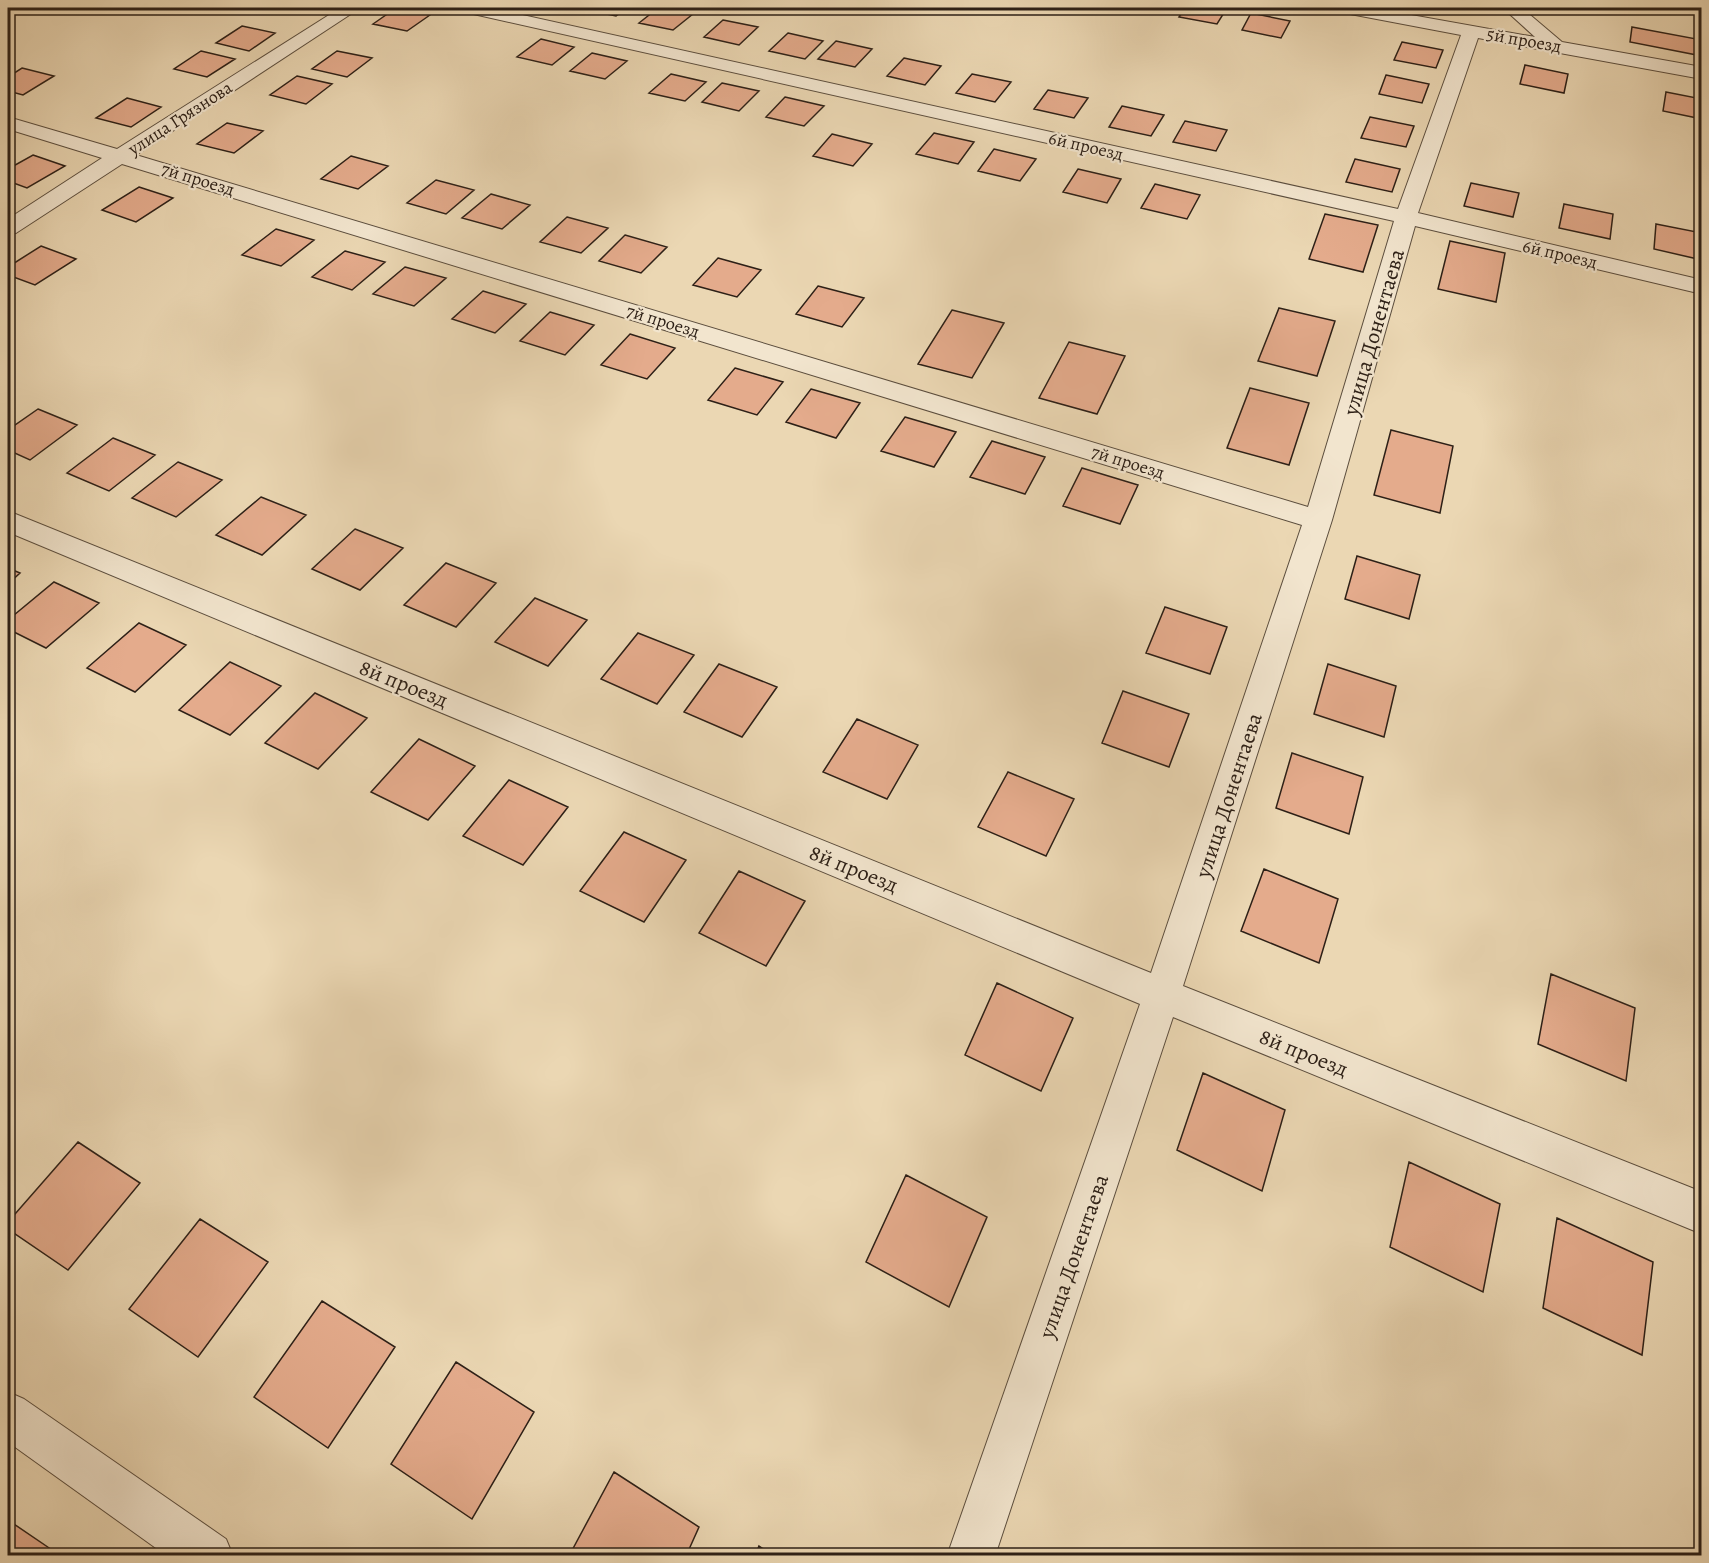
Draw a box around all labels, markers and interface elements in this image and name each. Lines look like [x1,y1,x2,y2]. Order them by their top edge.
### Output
street label: 5й проезд [1485,22,1563,58]
street label: улица Грязнова [122,75,237,161]
street label: 6й проезд [1046,126,1126,166]
street label: 7й проезд [159,157,238,202]
street label: 6й проезд [1520,234,1600,274]
street label: улица Донентаева [1336,245,1412,420]
street label: 7й проезд [624,299,703,344]
street label: 7й проезд [1089,440,1168,485]
street label: 8й проезд [355,653,453,715]
street label: улица Донентаева [1188,708,1270,883]
street label: 8й проезд [805,838,903,900]
street label: 8й проезд [1255,1022,1353,1084]
street label: улица Донентаева [1031,1169,1116,1343]

